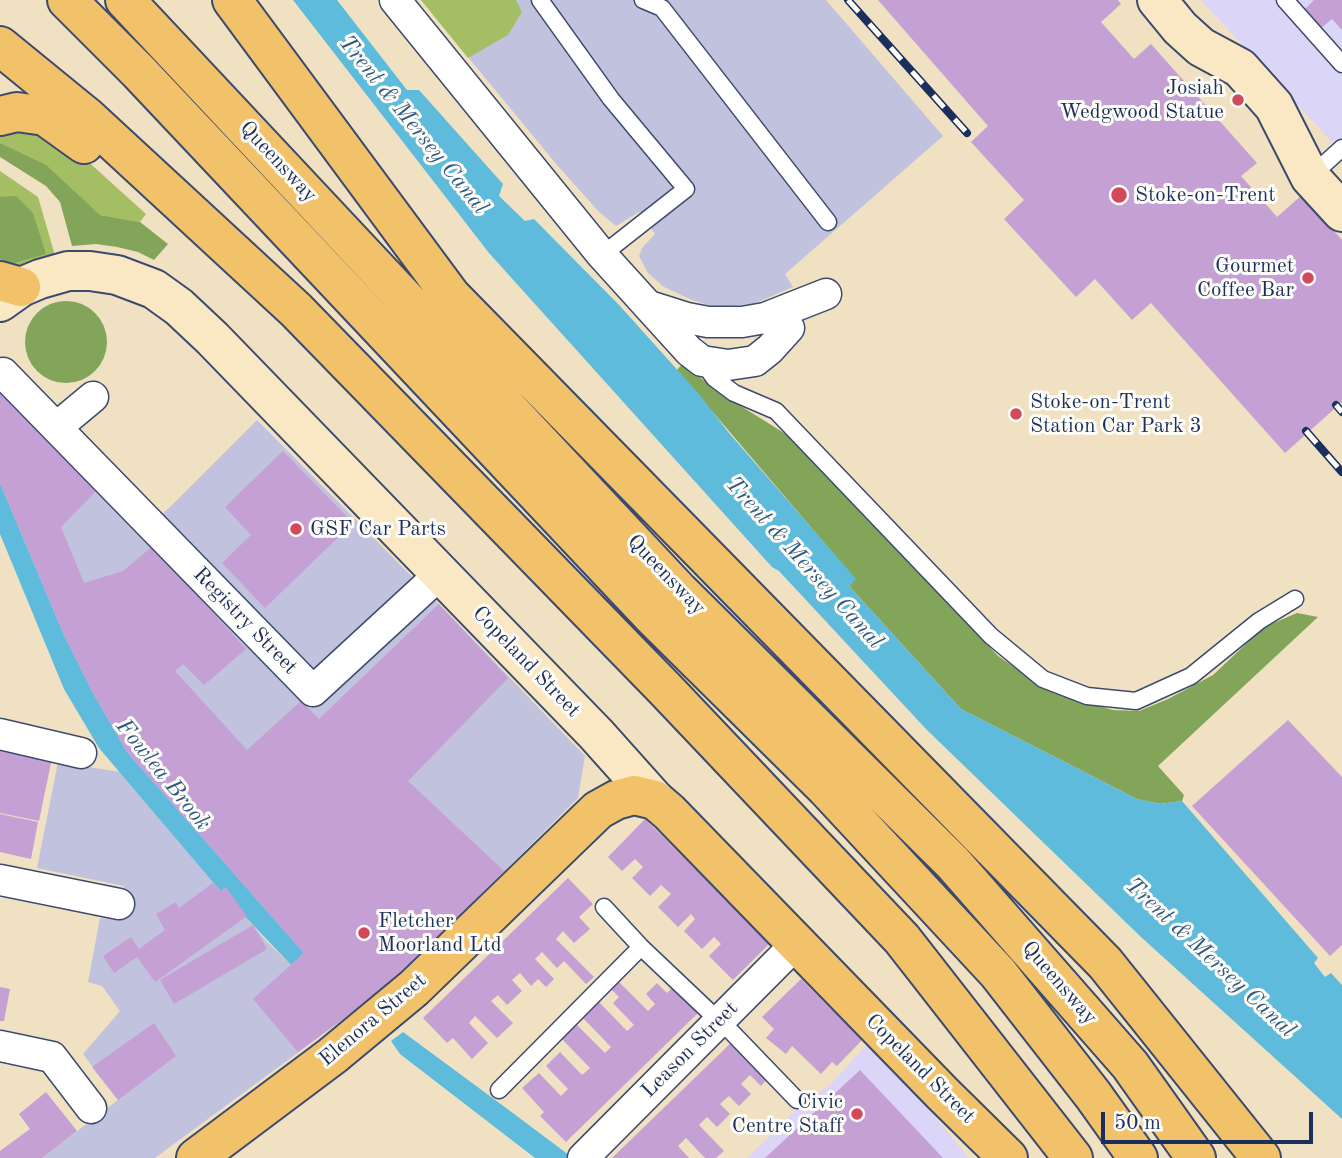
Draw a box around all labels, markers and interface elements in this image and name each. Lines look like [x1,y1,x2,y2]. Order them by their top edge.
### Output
water label: Trent & Mersey Canal [332,30,494,220]
place label: Josiah Wedgwood Statue [1060,75,1224,125]
marker: Josiah Wedgwood Statue [1230,92,1246,108]
street label: Queensway [234,116,322,208]
place label: Stoke-on-Trent [1135,182,1276,208]
marker: Stoke-on-Trent [1109,185,1129,205]
place label: Gourmet Coffee Bar [1197,253,1294,303]
marker: Gourmet Coffee Bar [1300,270,1316,286]
place label: Stoke-on-Trent Station Car Park 3 [1030,389,1202,439]
marker: Stoke-on-Trent Station Car Park 3 [1008,406,1024,422]
water label: Trent & Mersey Canal [719,471,889,655]
place label: GSF Car Parts [310,516,446,542]
marker: GSF Car Parts [288,521,304,537]
street label: Queensway [621,529,711,621]
street label: Registry Street [188,562,302,680]
street label: Copeland Street [467,601,585,723]
water label: Fowlea Brook [110,714,216,836]
water label: Trent & Mersey Canal [1119,872,1301,1044]
place label: Fletcher Moorland Ltd [378,908,502,958]
marker: Fletcher Moorland Ltd [356,925,372,941]
street label: Queensway [1016,936,1102,1030]
street label: Elenora Street [314,968,432,1072]
street label: Leason Street [636,996,744,1104]
street label: Copeland Street [860,1009,980,1129]
place label: Civic Centre Staff [732,1089,843,1139]
scale bar [1104,1098,1316,1142]
marker: Civic Centre Staff [849,1106,865,1122]
text: 50 m [1114,1113,1161,1134]

